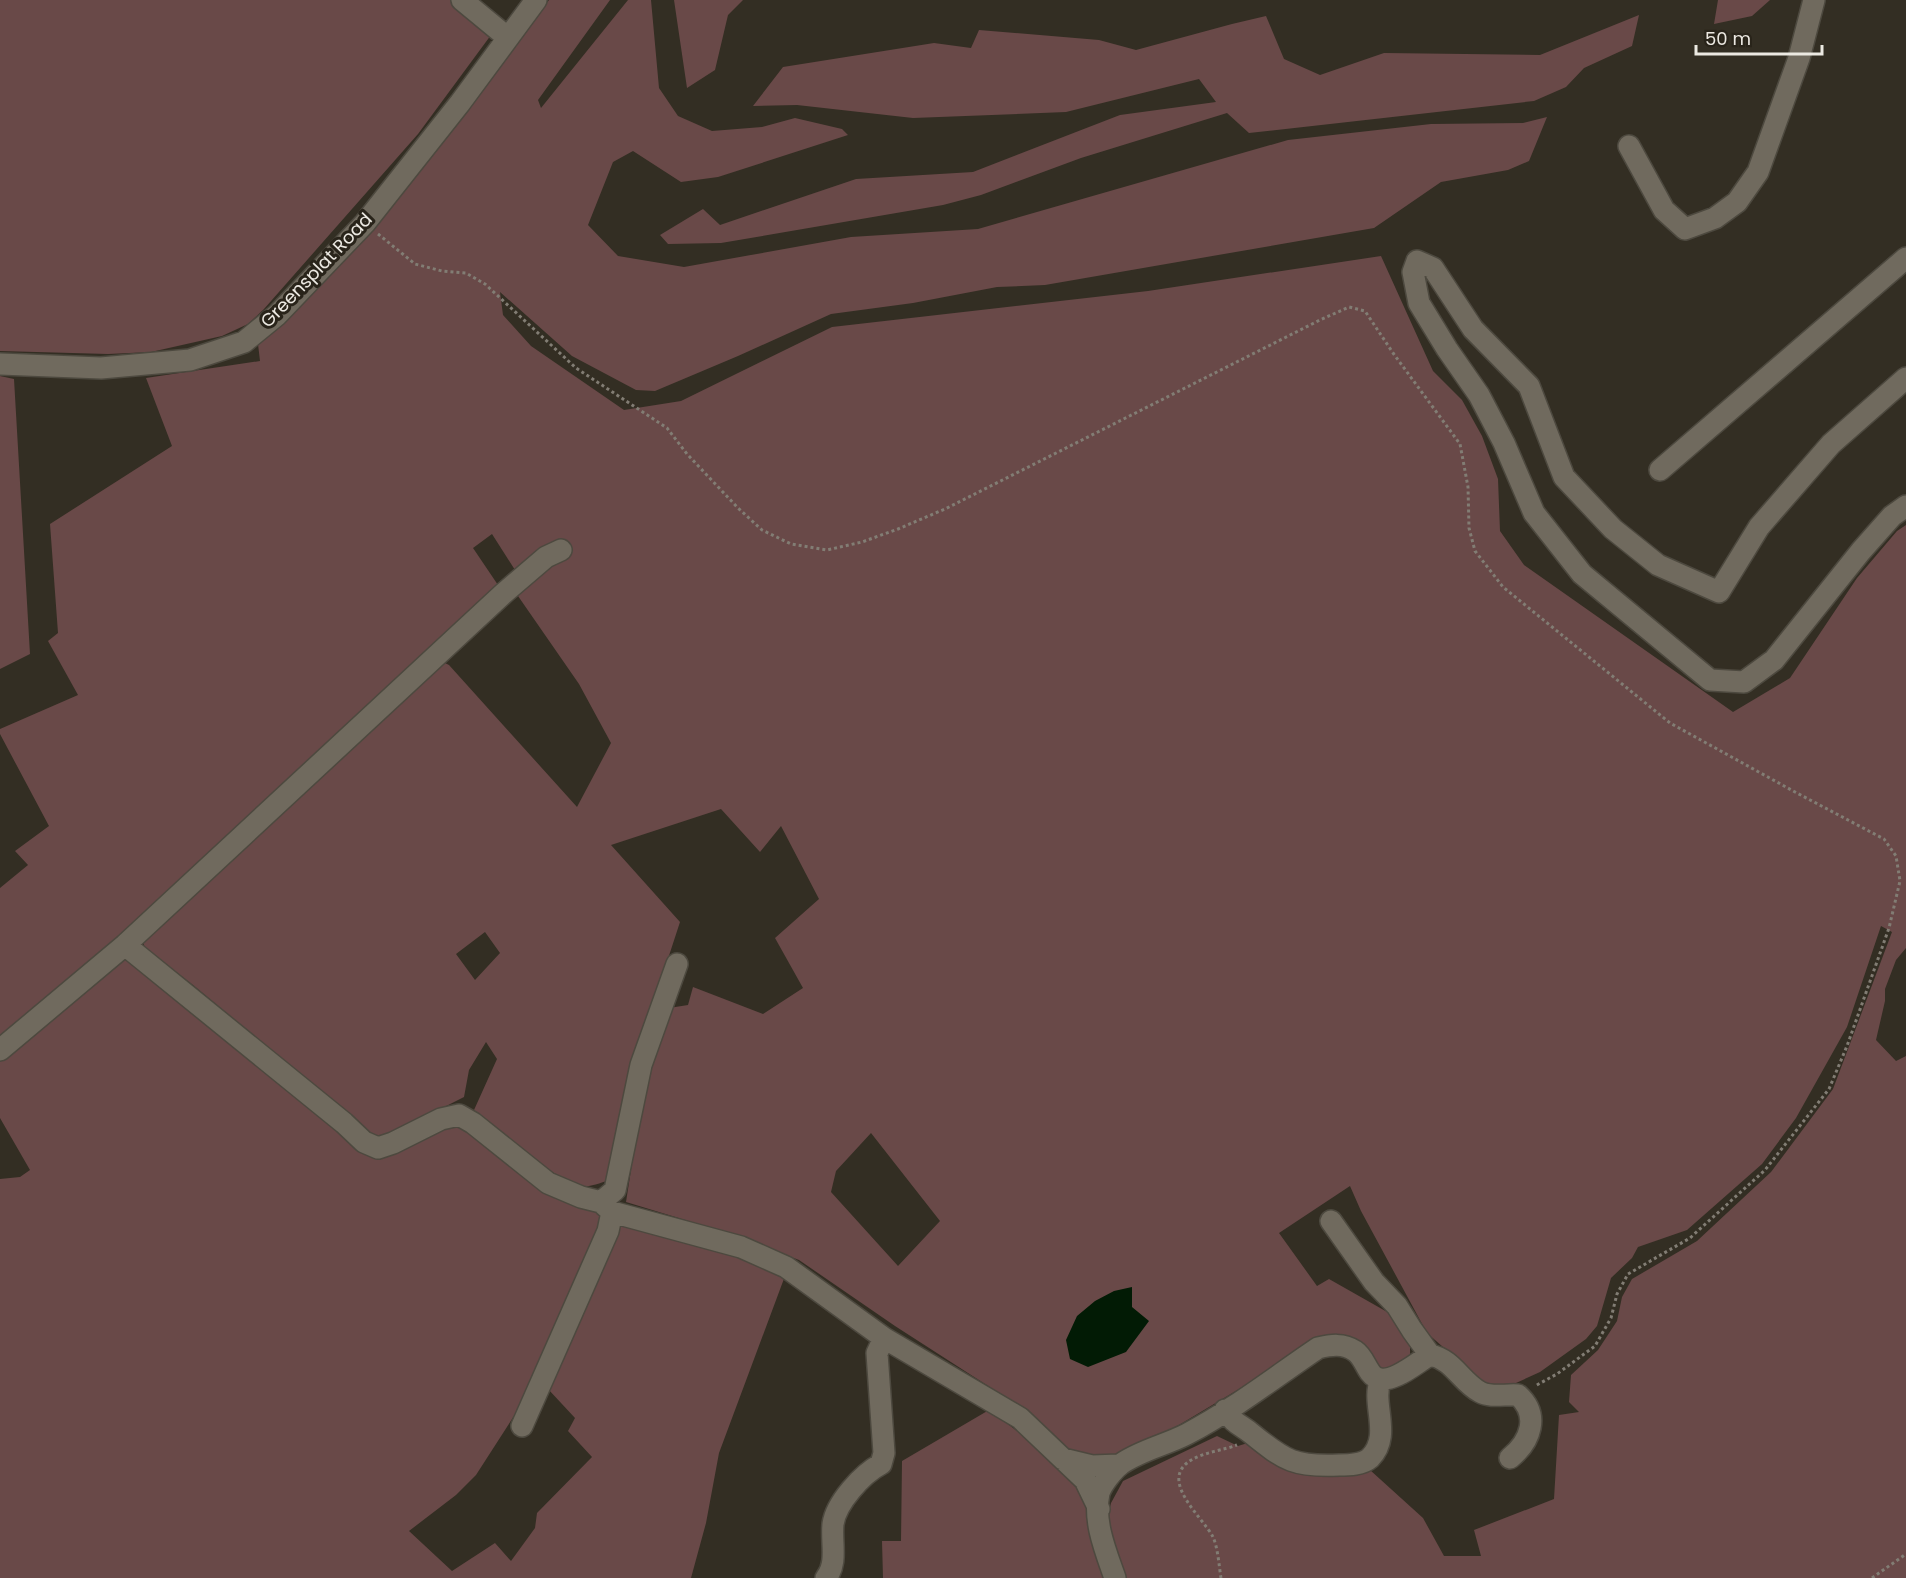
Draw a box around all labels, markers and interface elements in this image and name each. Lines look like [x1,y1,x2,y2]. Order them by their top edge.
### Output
scale bar [1696,18,1822,56]
text: 50 m [1705,26,1751,51]
street label: Greensplat Road [255,207,377,333]

